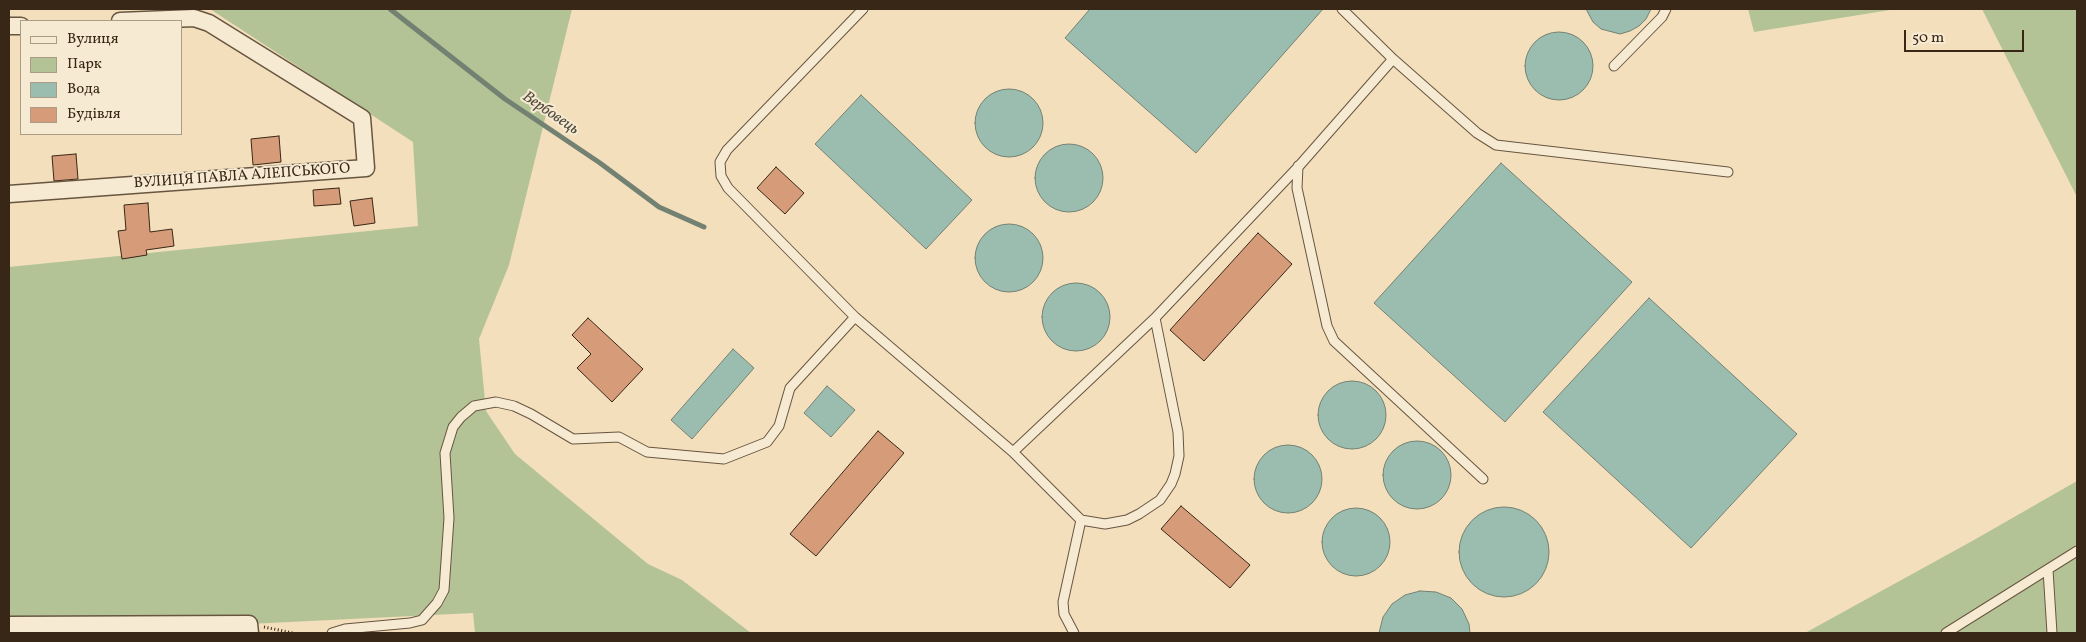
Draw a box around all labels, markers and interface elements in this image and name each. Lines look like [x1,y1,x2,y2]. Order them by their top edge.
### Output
legend [20,20,182,135]
scale bar [1906,20,2026,52]
text: 50 m [1912,28,1944,49]
text: Вулиця [67,29,118,50]
text: Парк [67,54,102,75]
text: Вода [67,79,100,100]
water label: Вербовець [518,88,582,140]
text: Будівля [67,104,121,125]
street label: ВУЛИЦЯ ПАВЛА АЛЕПСЬКОГО [133,160,351,194]

